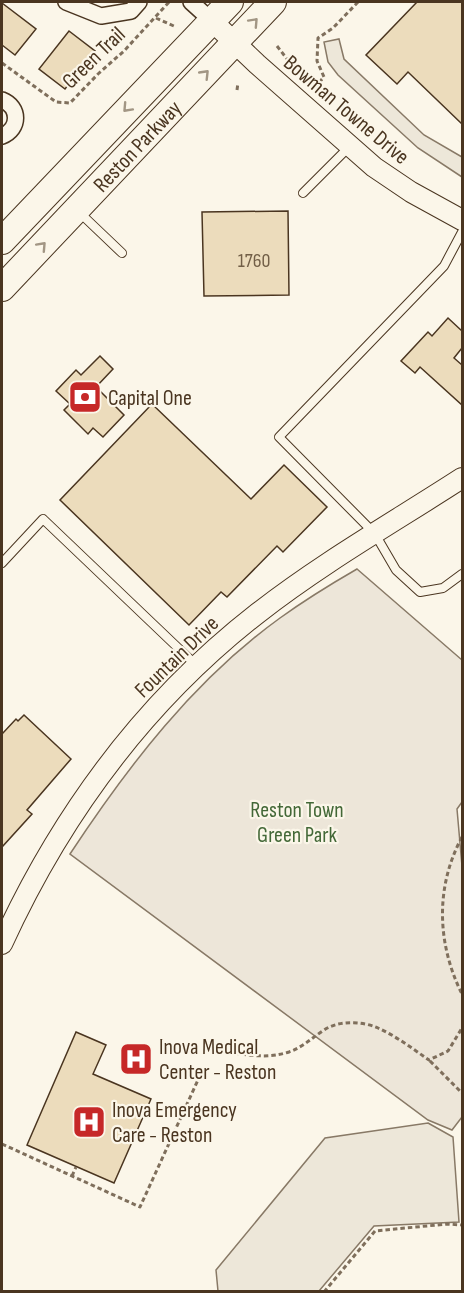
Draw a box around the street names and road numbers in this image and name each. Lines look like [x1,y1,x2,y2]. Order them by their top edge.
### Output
street label: Green Trail [57,21,131,95]
street label: Bowman Towne Drive [278,50,414,171]
street label: Reston Parkway [88,95,188,198]
street label: Fountain Drive [129,610,225,704]

